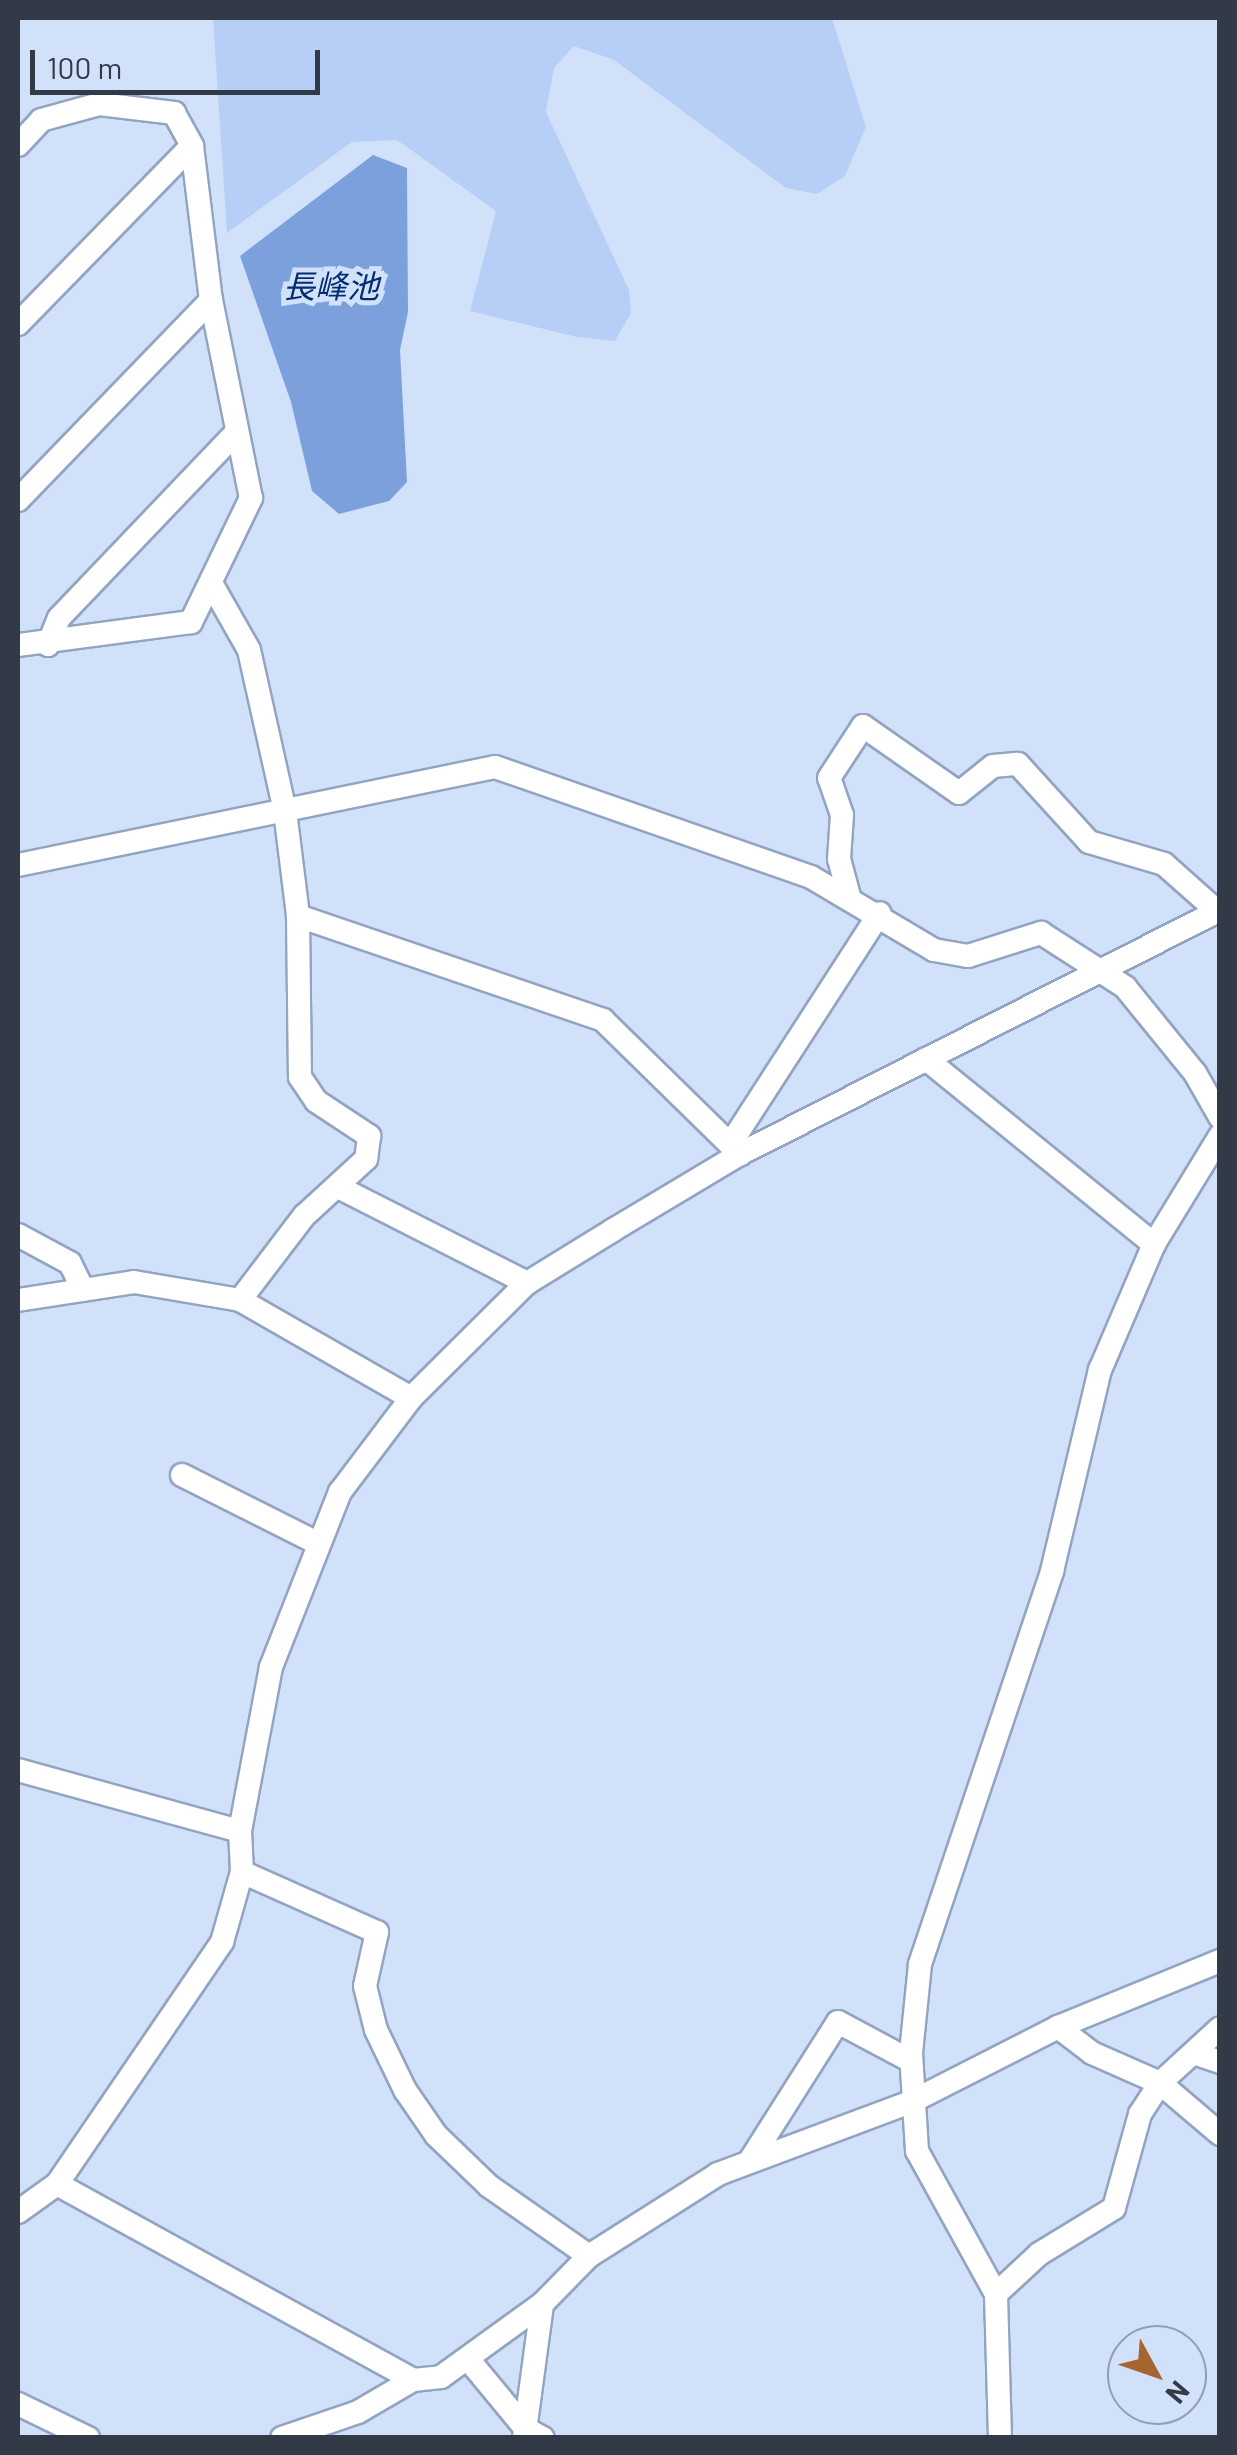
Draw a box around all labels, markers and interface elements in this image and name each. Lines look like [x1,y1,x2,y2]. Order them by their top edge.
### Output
scale bar [35,30,325,92]
text: 100 m [47,49,122,85]
water label: 長峰池 [283,266,379,304]
north arrow [1107,2325,1207,2425]
text: N [1159,2375,1197,2411]

